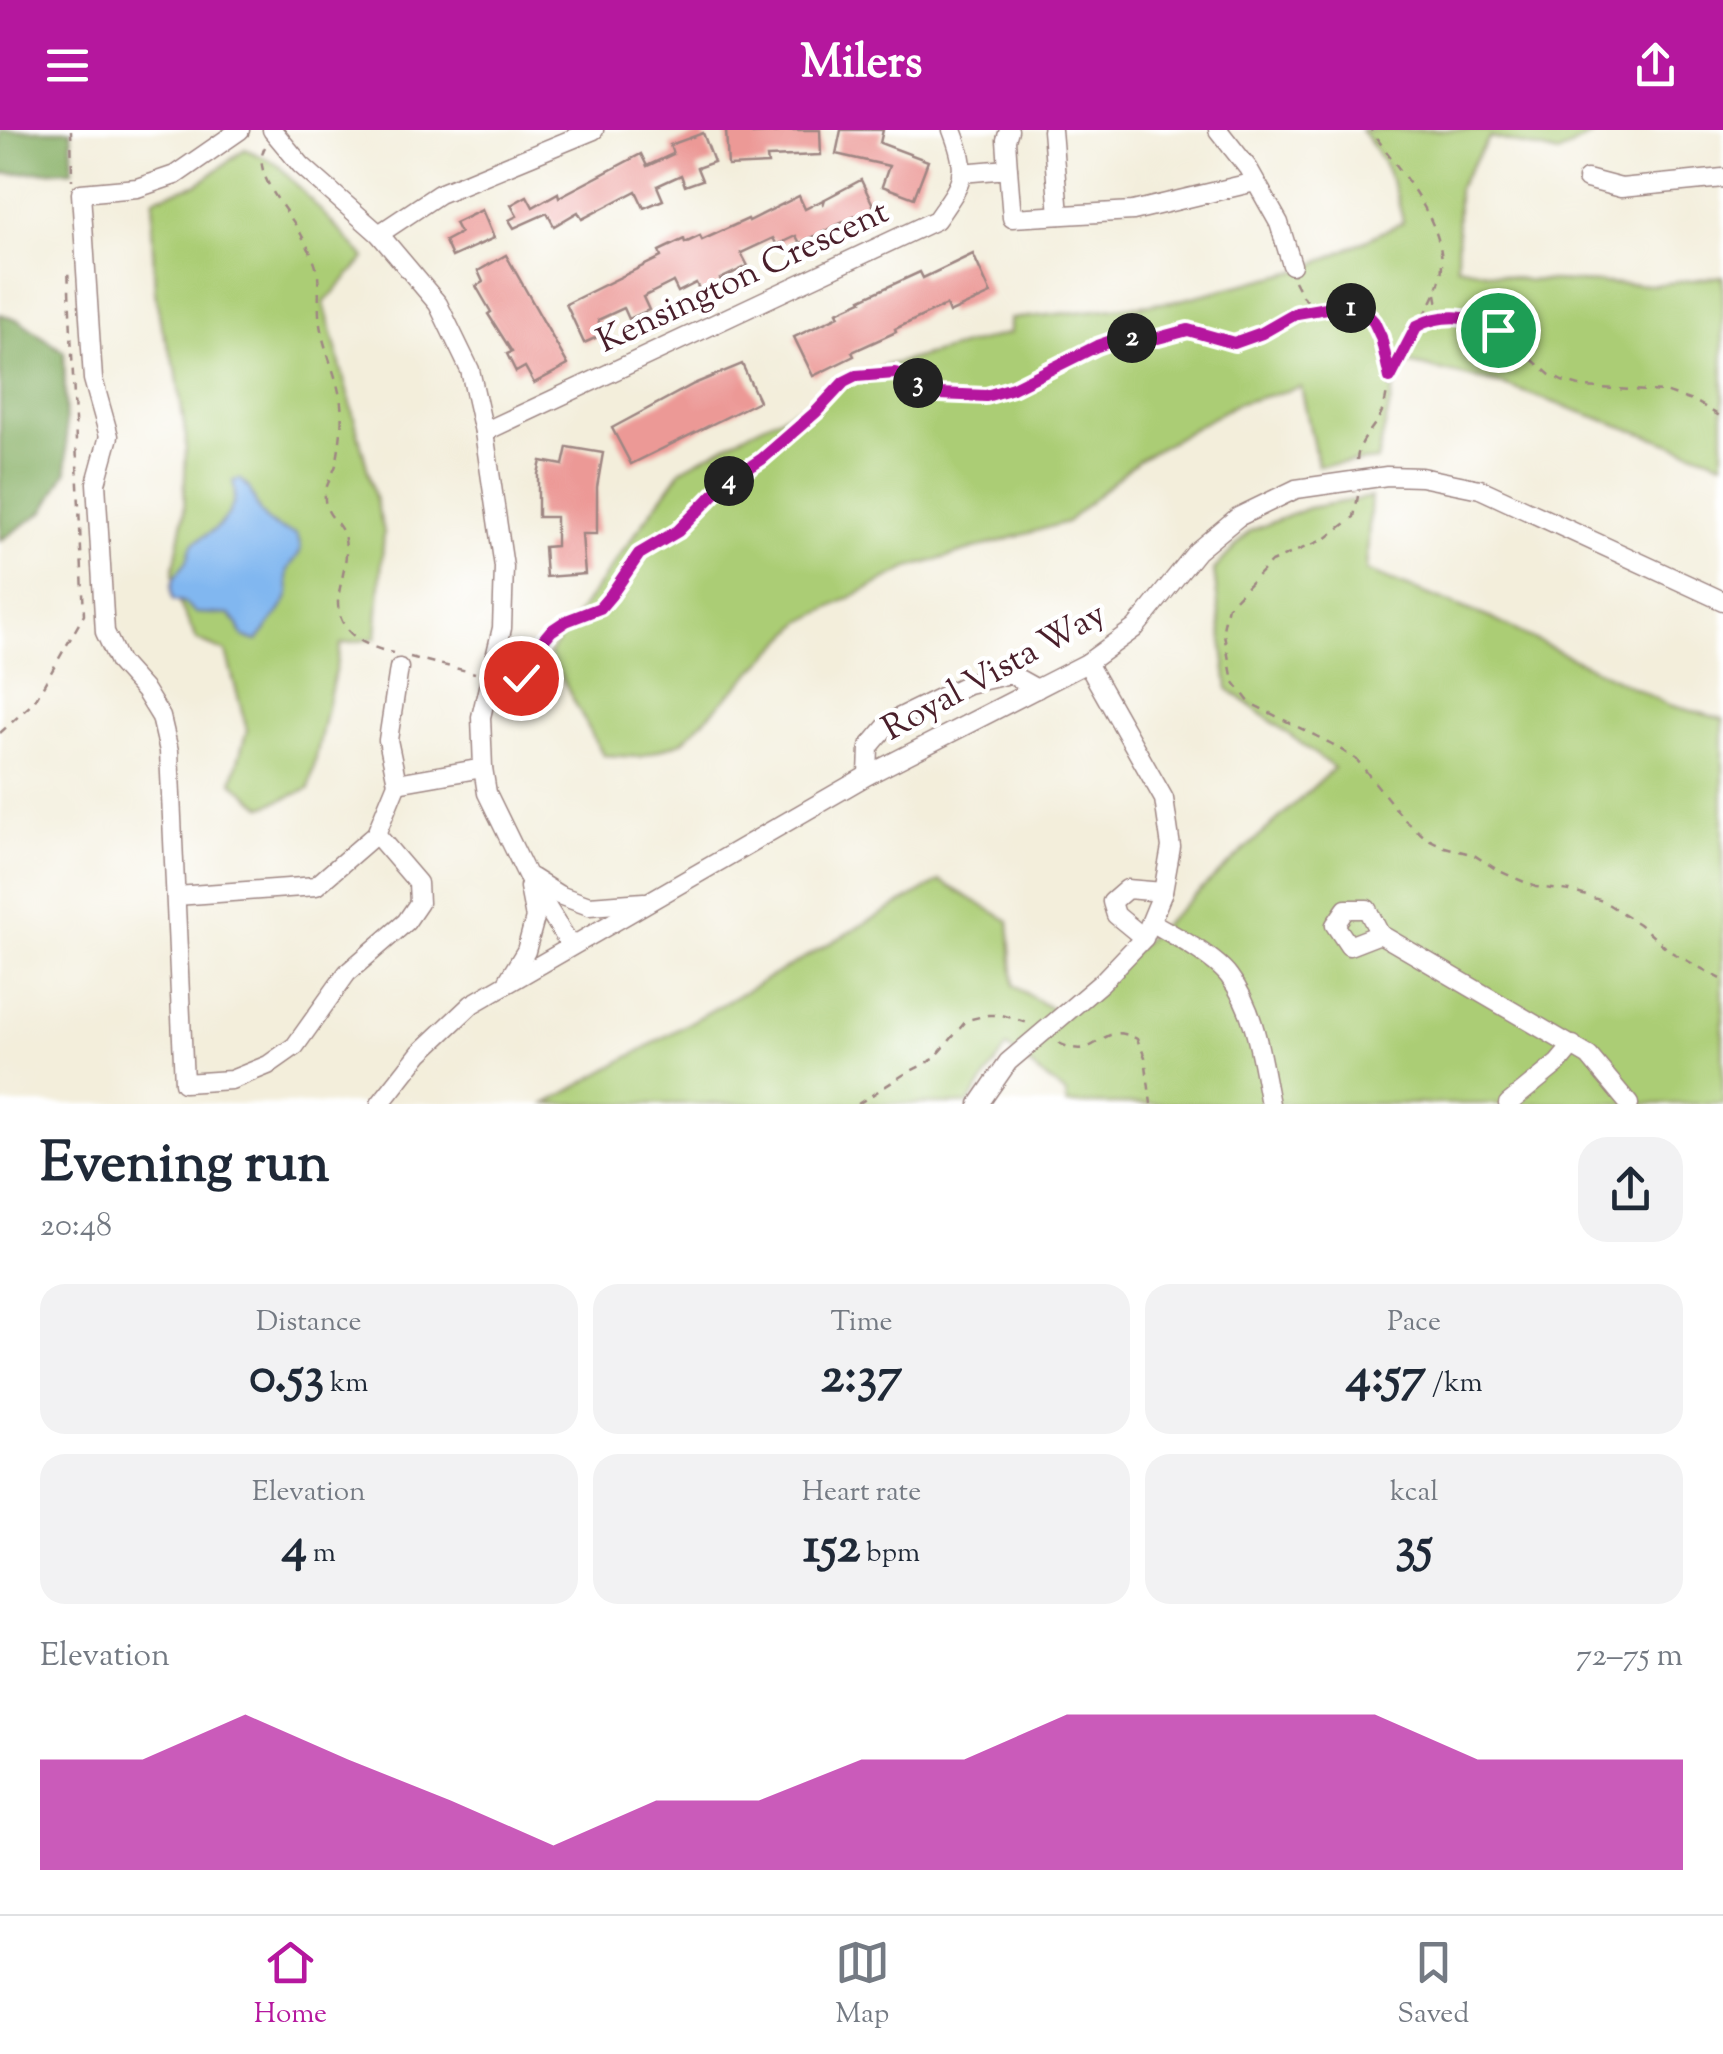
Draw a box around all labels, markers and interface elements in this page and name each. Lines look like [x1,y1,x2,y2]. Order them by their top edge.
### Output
text: Milers [801,33,922,98]
icon: menu [40,38,95,93]
icon: share [1628,38,1683,93]
street label: Kensington Crescent [589,188,898,368]
pin: 1 [1326,283,1376,333]
text: 1 [1346,288,1356,328]
pin [1456,288,1541,373]
icon: arrive [1471,303,1526,358]
pin: 2 [1107,313,1157,363]
text: 2 [1125,318,1139,358]
pin: 3 [893,358,943,408]
text: 3 [912,363,924,403]
pin: 4 [704,456,754,506]
text: 4 [722,461,736,501]
street label: Royal Vista Way [874,591,1116,756]
pin [479,636,564,721]
icon: check [494,651,549,706]
text: Evening run [40,1127,329,1206]
button: share [1578,1137,1683,1242]
text: 20:48 [40,1204,112,1250]
text: Distance [256,1303,362,1343]
text: Time [830,1303,893,1343]
text: Pace [1387,1303,1441,1343]
text: 0.53 [249,1343,324,1415]
text: 2:37 [821,1343,902,1415]
text: 4:57 [1346,1343,1426,1415]
text: km [324,1364,369,1404]
text: /km [1426,1364,1483,1404]
text: Elevation [252,1473,366,1513]
text: Heart rate [802,1473,921,1513]
text: kcal [1390,1473,1438,1513]
text: 4 [282,1513,307,1585]
text: 152 [803,1513,860,1585]
text: 35 [1396,1513,1433,1585]
text: m [307,1534,336,1574]
text: bpm [860,1534,920,1574]
text: Elevation [40,1634,170,1680]
text: 72–75 m [1576,1634,1683,1680]
tab: Home [254,1935,327,2035]
tab: Map [835,1935,890,2035]
tab: Saved [1397,1935,1469,2035]

